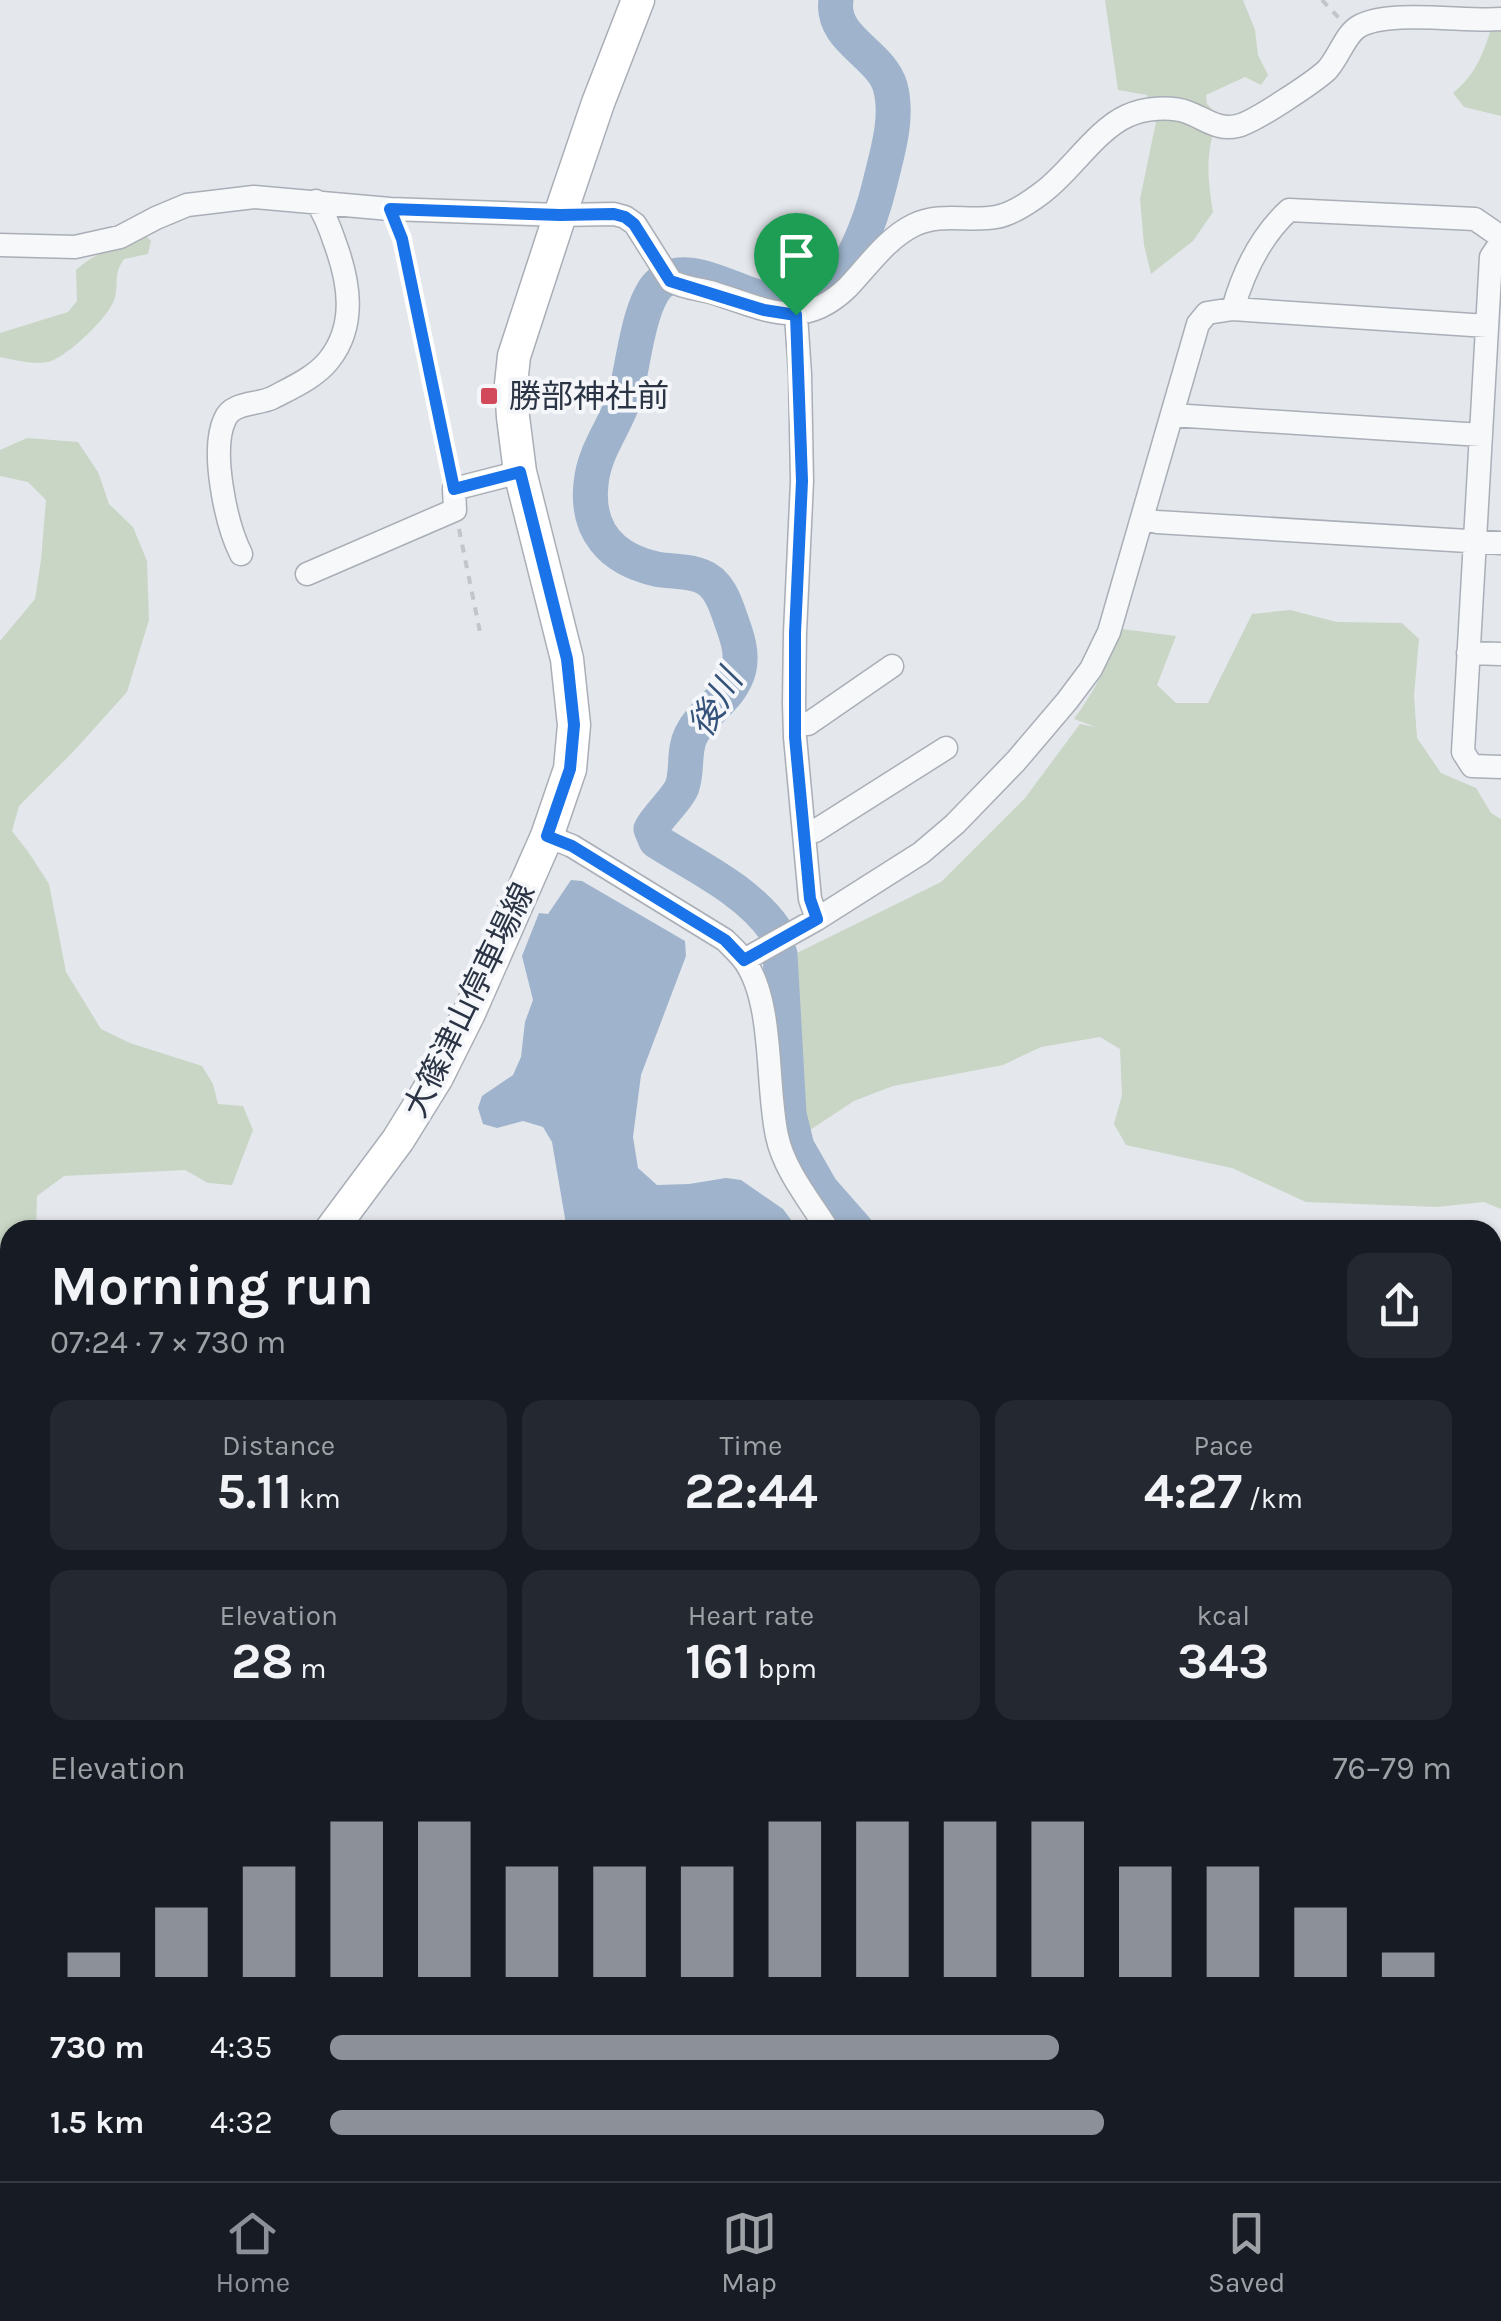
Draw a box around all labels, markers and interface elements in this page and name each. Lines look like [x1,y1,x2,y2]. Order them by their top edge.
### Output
pin [754,213,839,316]
icon: arrive [769,228,824,283]
place label: 勝部神社前 [509,378,669,415]
marker: 勝部神社前 [478,385,500,407]
water label: 後川 [680,659,753,744]
street label: 大篠津山停車場線 [397,877,542,1123]
button: share [1347,1253,1452,1358]
text: Morning run [50,1254,374,1318]
text: 07:24 · 7 × 730 m [50,1324,286,1361]
text: Distance [222,1429,335,1462]
text: Time [720,1429,782,1462]
text: Pace [1193,1429,1253,1462]
text: 5.11 [217,1462,292,1521]
text: 22:44 [684,1462,818,1521]
text: 4:27 [1144,1462,1242,1521]
text: km [292,1482,341,1515]
text: /km [1242,1482,1303,1515]
text: Elevation [219,1599,338,1632]
text: Heart rate [688,1599,814,1632]
text: kcal [1197,1599,1250,1632]
text: 28 [231,1632,294,1691]
text: 161 [685,1632,751,1691]
text: 343 [1177,1632,1269,1691]
text: m [294,1652,326,1685]
text: bpm [751,1652,817,1685]
text: Elevation [50,1750,185,1787]
text: 76–79 m [1332,1750,1452,1787]
text: 730 m [50,2029,145,2066]
text: 4:35 [210,2029,272,2066]
text: 1.5 km [50,2104,144,2141]
text: 4:32 [210,2104,273,2141]
tab: Home [216,2206,290,2299]
tab: Map [721,2206,777,2299]
tab: Saved [1208,2206,1285,2299]

